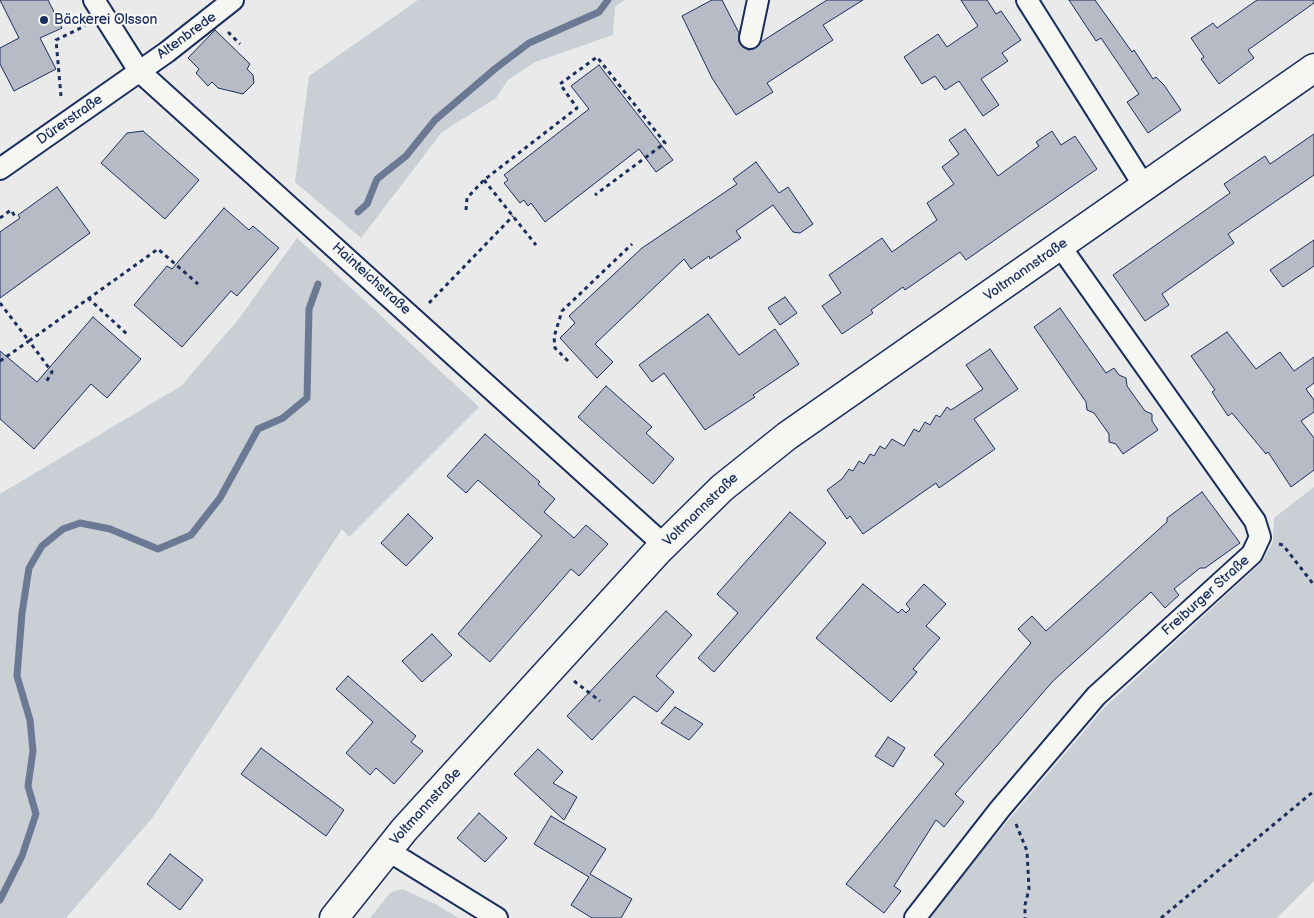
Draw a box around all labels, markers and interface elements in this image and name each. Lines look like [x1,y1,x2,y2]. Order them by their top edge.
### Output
street label: Altenbrede [154,9,220,63]
place label: Bäckerei Olsson [54,12,158,28]
marker: Bäckerei Olsson [38,14,50,26]
street label: Dürerstraße [34,91,106,149]
street label: Voltmannstraße [981,235,1071,305]
street label: Hainteichstraße [328,239,414,319]
street label: Voltmannstraße [660,470,742,550]
street label: Freiburger Straße [1159,552,1253,640]
street label: Voltmannstraße [387,765,465,849]

